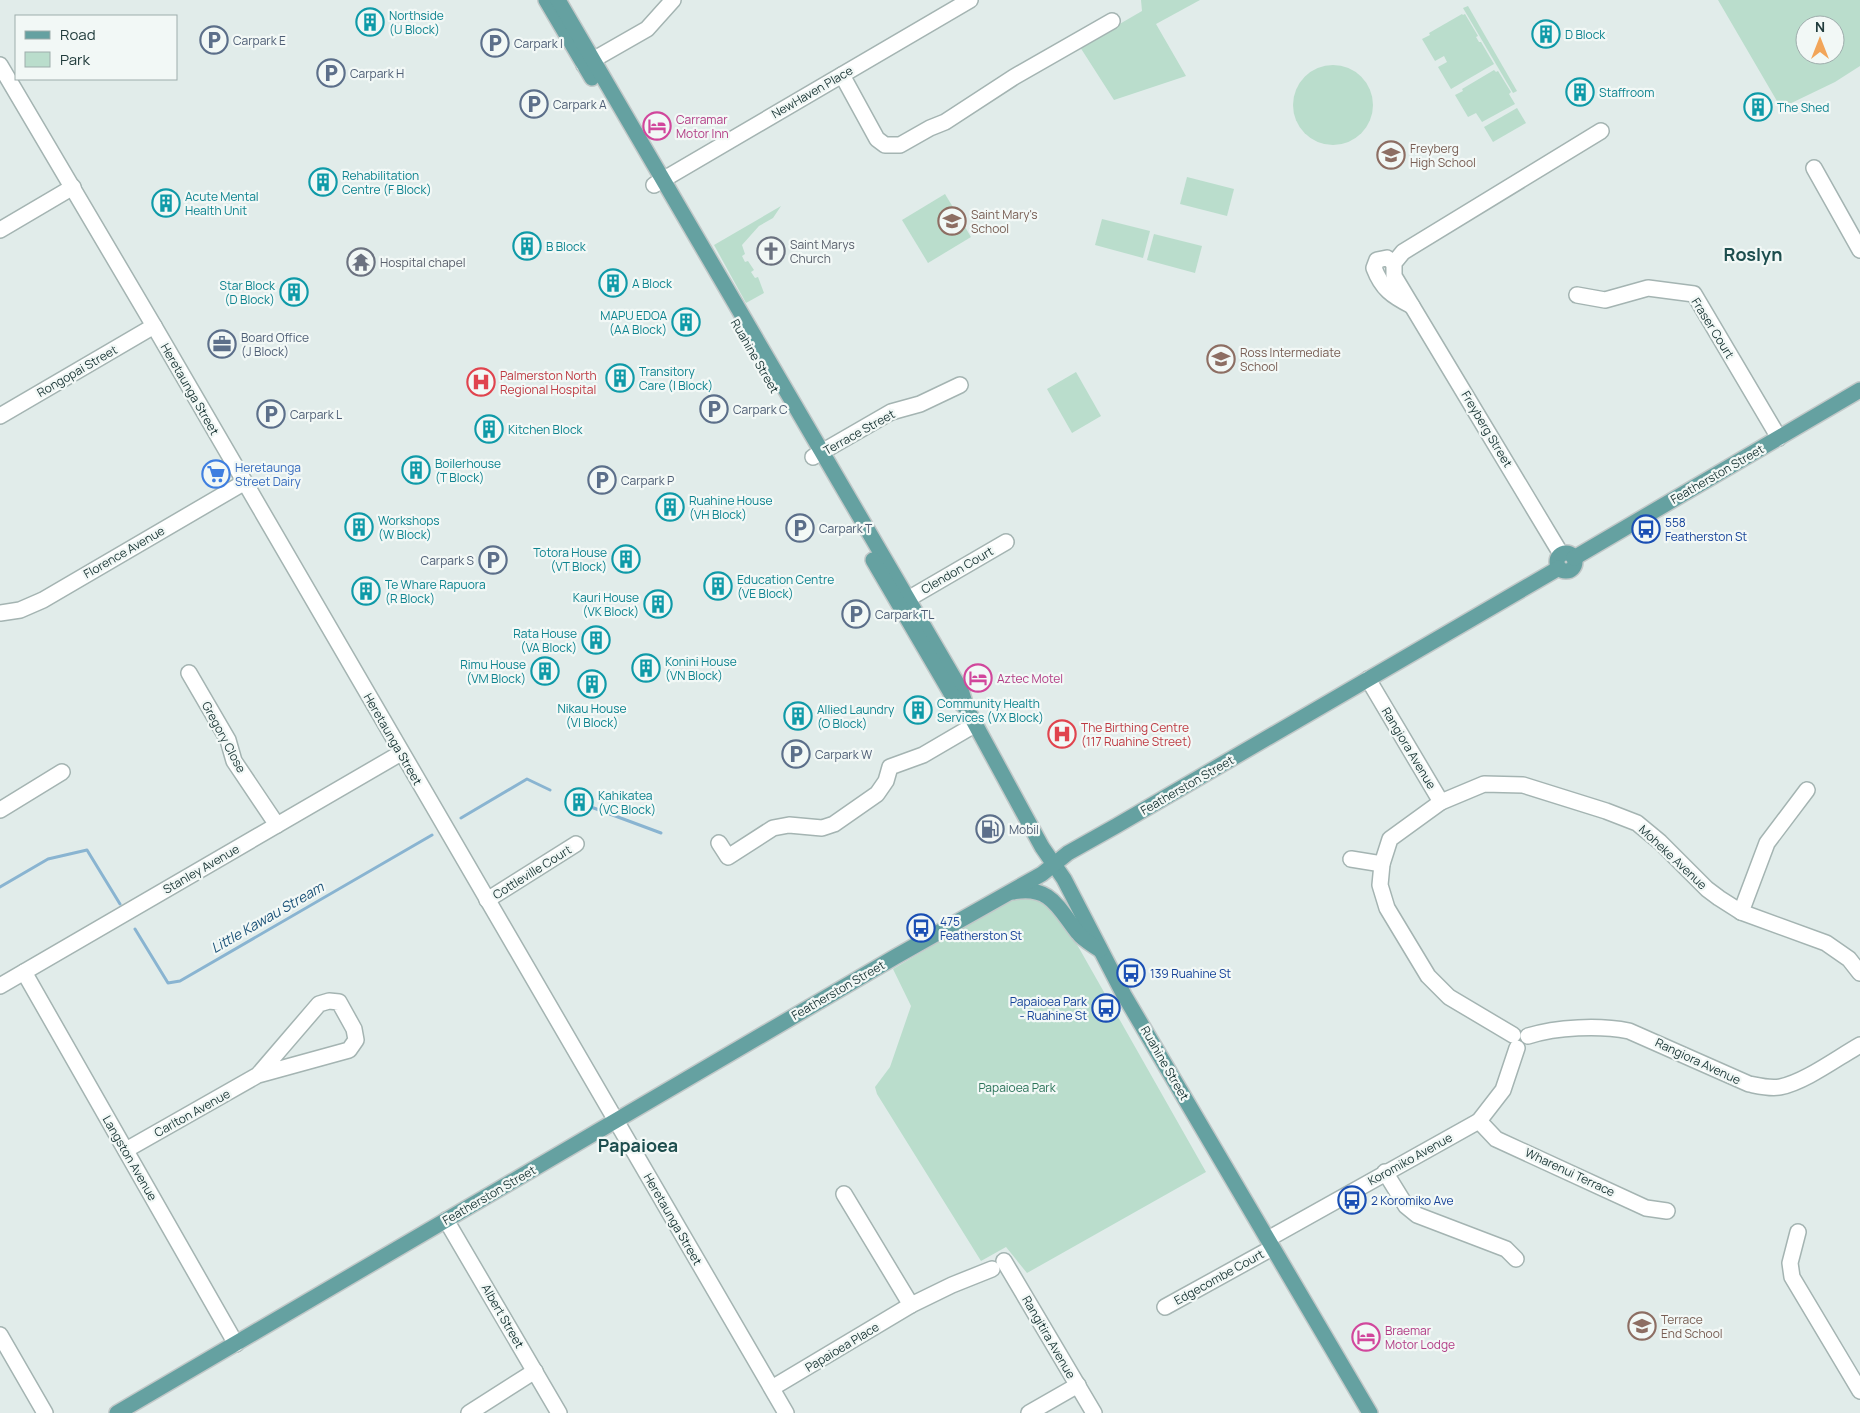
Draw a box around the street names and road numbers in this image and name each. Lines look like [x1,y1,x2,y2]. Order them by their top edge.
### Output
street label: NewHaven Place [768,62,856,122]
street label: Fraser Court [1688,294,1739,362]
street label: Ruahine Street [727,316,783,396]
street label: Heretaunga Street [157,340,223,438]
street label: Rongopai Street [34,341,120,401]
street label: Freyberg Street [1457,388,1517,471]
street label: Terrace Street [820,405,898,459]
street label: Featherston Street [1667,440,1767,508]
street label: Florence Avenue [80,522,168,582]
street label: Clendon Court [918,542,996,598]
street label: Heretaunga Street [360,690,426,788]
street label: Gregory Close [198,698,250,776]
street label: Rangiora Avenue [1378,704,1440,792]
street label: Featherston Street [1137,751,1237,819]
street label: Moheke Avenue [1635,821,1711,893]
street label: Stanley Avenue [160,840,242,898]
street label: Cottleville Court [489,841,575,903]
street label: Featherston Street [788,956,888,1024]
street label: Ruahine Street [1137,1023,1193,1103]
street label: Rangiora Avenue [1652,1034,1744,1088]
street label: Carlton Avenue [151,1085,233,1141]
street label: Langston Avenue [99,1112,161,1204]
street label: Koromiko Avenue [1365,1129,1455,1189]
street label: Wharenui Terrace [1522,1144,1618,1200]
street label: Featherston Street [439,1161,539,1229]
street label: Heretaunga Street [640,1170,706,1268]
street label: Edgecombe Court [1171,1245,1267,1309]
street label: Albert Street [478,1281,528,1351]
street label: Rangitira Avenue [1018,1292,1080,1382]
street label: Papaioea Place [802,1318,882,1376]

